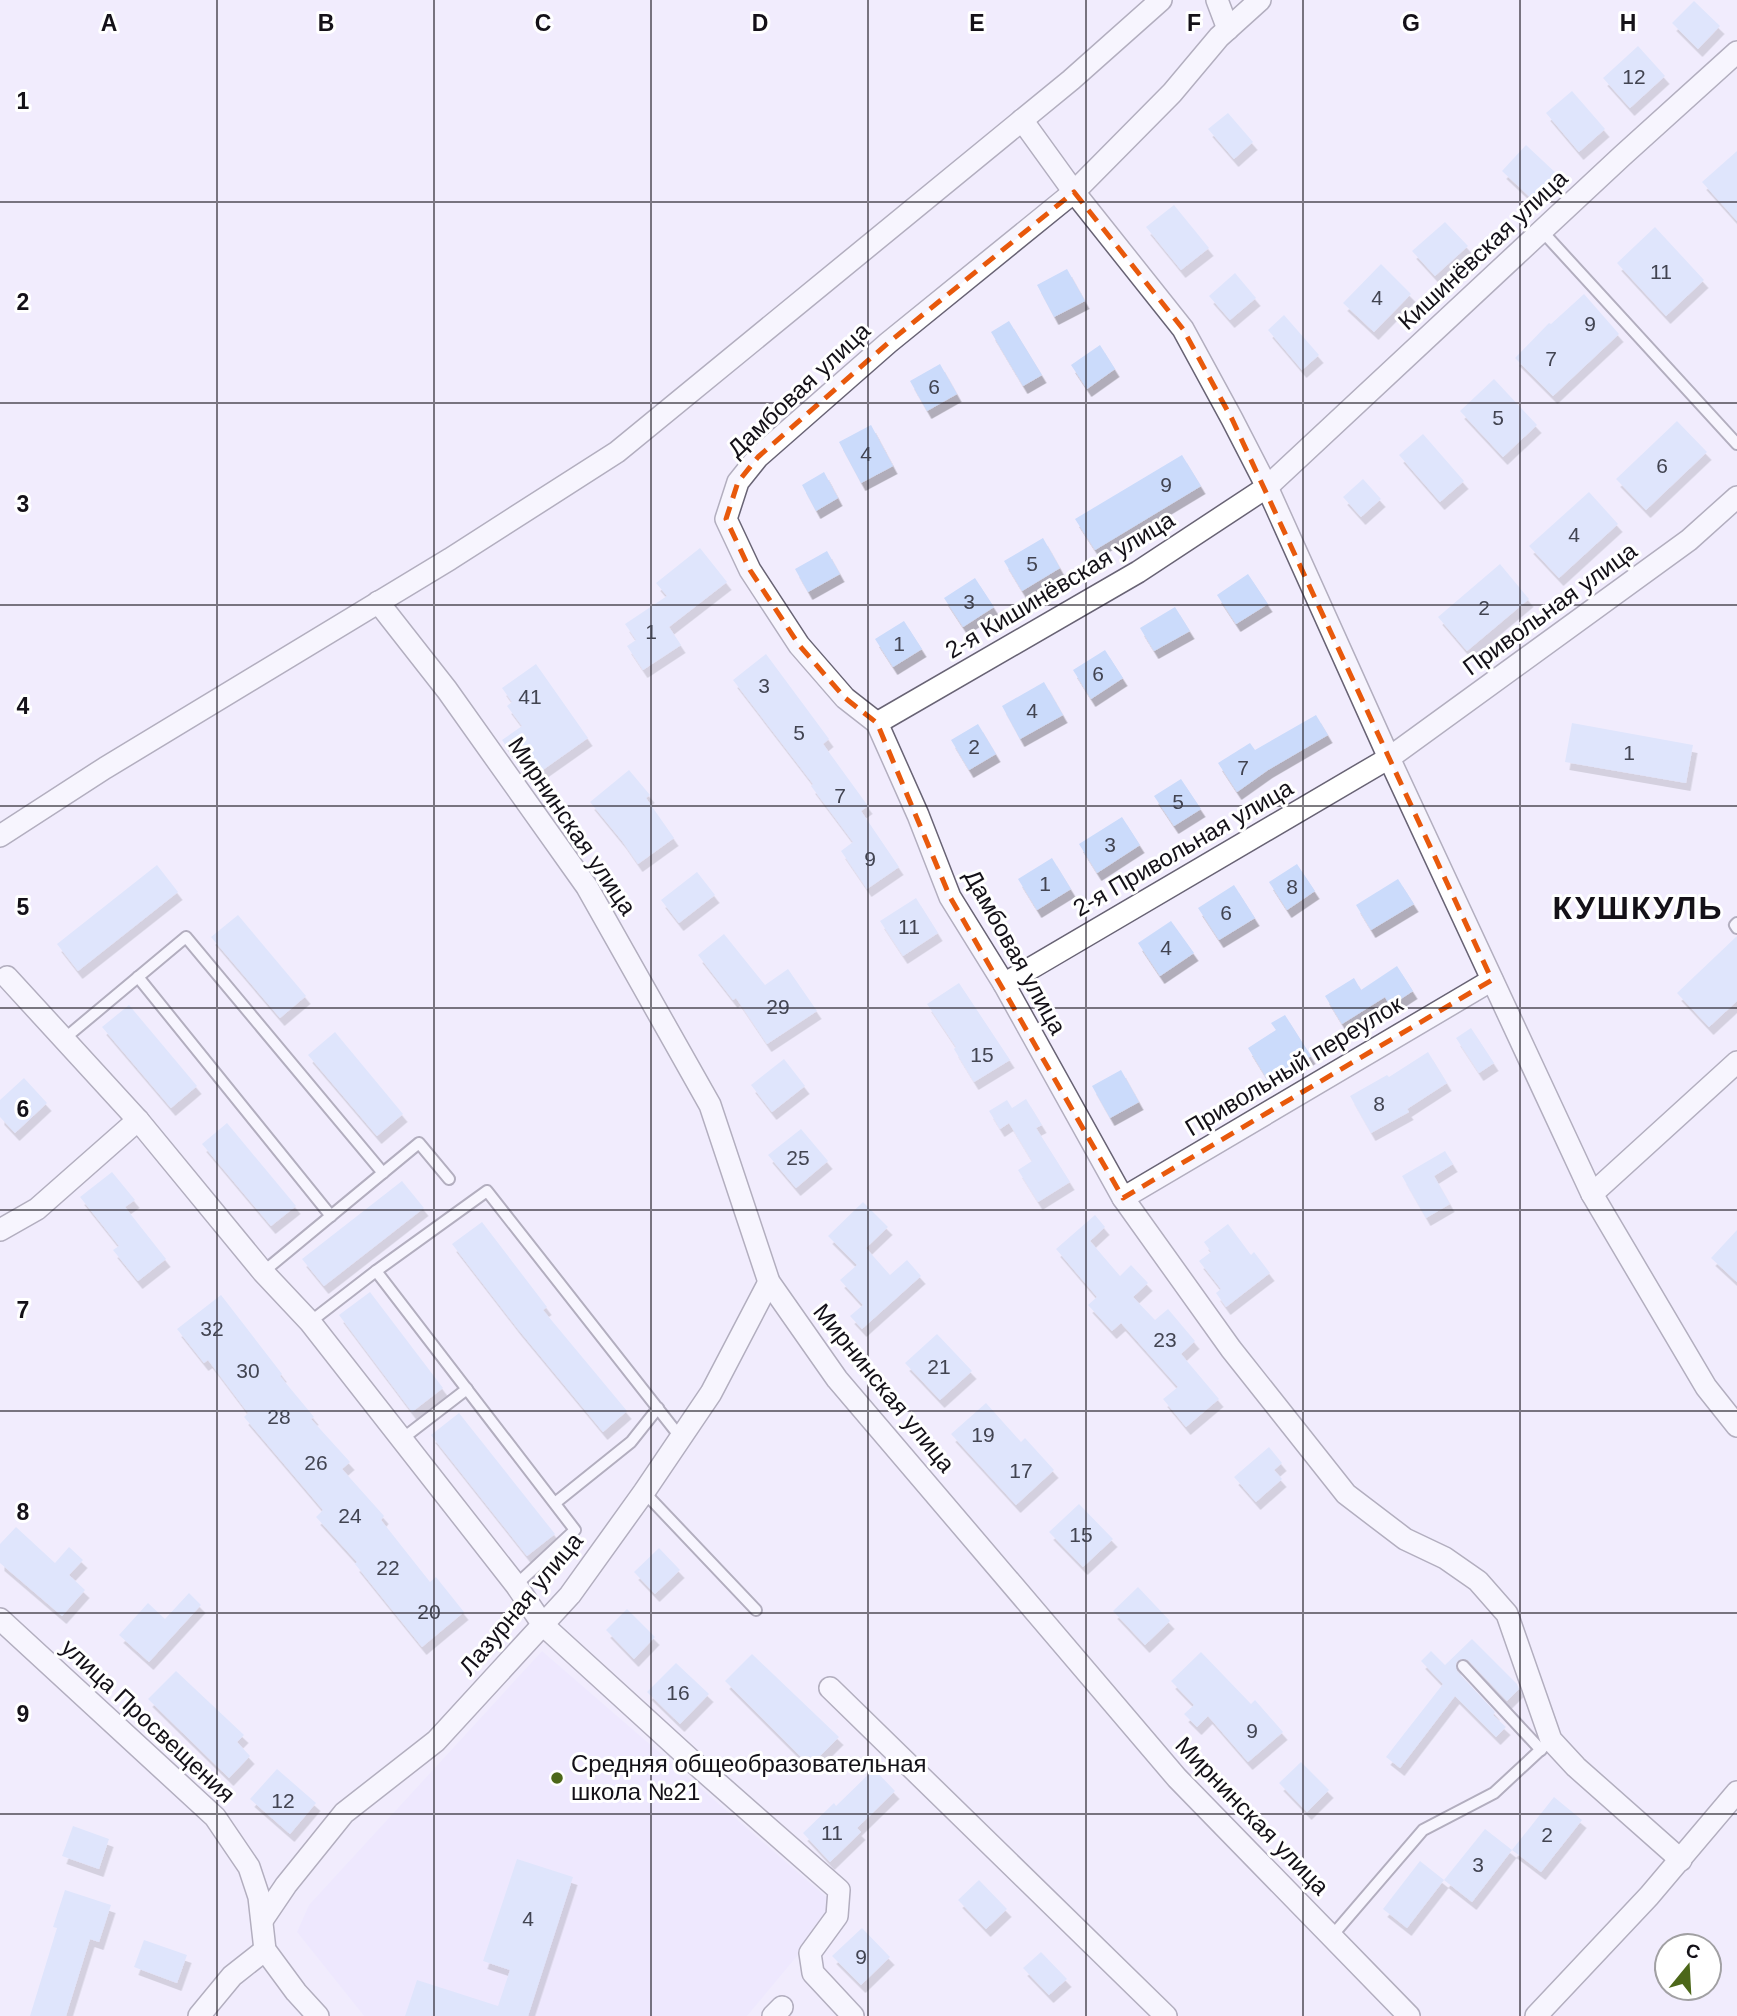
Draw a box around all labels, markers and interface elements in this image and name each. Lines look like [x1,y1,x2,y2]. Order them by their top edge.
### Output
text: A [101,10,117,36]
text: B [318,10,334,36]
text: C [535,10,551,36]
text: D [752,10,768,36]
text: E [969,10,985,36]
text: F [1187,10,1201,36]
text: G [1402,10,1420,36]
text: H [1620,10,1636,36]
house number: 12 [1622,65,1646,88]
text: 1 [17,88,30,114]
street label: Кишинёвская улица [1393,164,1573,335]
house number: 11 [1650,260,1672,283]
house number: 4 [1371,286,1383,309]
text: 2 [17,289,29,315]
house number: 9 [1584,312,1596,335]
street label: Дамбовая улица [722,316,876,462]
house number: 7 [1545,347,1557,370]
house number: 6 [928,375,940,398]
house number: 5 [1492,406,1504,429]
house number: 4 [860,442,872,465]
house number: 6 [1656,454,1668,477]
house number: 9 [1160,473,1172,496]
text: 3 [17,491,29,517]
street label: 2-я Кишинёвская улица [940,505,1180,664]
house number: 4 [1568,523,1580,546]
street label: Привольная улица [1458,536,1642,681]
house number: 5 [1026,552,1038,575]
house number: 3 [963,590,975,613]
house number: 2 [1478,596,1490,619]
house number: 1 [645,620,657,643]
house number: 1 [893,632,905,655]
house number: 6 [1092,662,1104,685]
house number: 3 [758,674,770,697]
house number: 41 [518,685,542,708]
text: 4 [17,693,30,719]
house number: 4 [1026,699,1038,722]
house number: 5 [793,721,805,744]
street label: Мирнинская улица [503,732,642,920]
house number: 2 [968,735,980,758]
house number: 1 [1623,741,1635,764]
house number: 7 [1237,756,1249,779]
street label: 2-я Привольная улица [1068,773,1298,922]
house number: 7 [834,784,846,807]
house number: 5 [1172,790,1184,813]
house number: 3 [1104,833,1116,856]
house number: 9 [864,847,876,870]
street label: Дамбовая улица [959,865,1072,1040]
house number: 1 [1039,872,1051,895]
house number: 8 [1286,875,1298,898]
district label: КУШКУЛЬ [1553,890,1723,926]
text: 5 [17,894,30,920]
house number: 6 [1220,901,1232,924]
house number: 11 [898,915,920,938]
house number: 4 [1160,936,1172,959]
street label: Привольный переулок [1180,990,1408,1141]
house number: 29 [766,995,790,1018]
house number: 15 [970,1043,994,1066]
house number: 8 [1373,1092,1385,1115]
text: 6 [17,1096,29,1122]
house number: 25 [786,1146,810,1169]
text: 7 [17,1297,29,1323]
street label: Мирнинская улица [808,1298,961,1478]
house number: 32 [200,1317,224,1340]
house number: 23 [1153,1328,1177,1351]
house number: 21 [927,1355,951,1378]
house number: 30 [236,1359,260,1382]
house number: 28 [267,1405,291,1428]
house number: 19 [971,1423,995,1446]
house number: 26 [304,1451,328,1474]
house number: 17 [1009,1459,1033,1482]
text: 8 [17,1499,30,1525]
house number: 24 [338,1504,362,1527]
house number: 15 [1069,1523,1093,1546]
street label: Лазурная улица [453,1527,588,1680]
house number: 22 [376,1556,400,1579]
house number: 20 [417,1600,441,1623]
street label: улица Просвещения [56,1633,241,1808]
house number: 16 [666,1681,690,1704]
text: 9 [17,1701,29,1727]
house number: 9 [1246,1719,1258,1742]
street label: Мирнинская улица [1170,1731,1335,1901]
place label: Средняя общеобразовательная школа №21 [571,1750,927,1805]
marker: Средняя общеобразовательная школа №21 [549,1770,565,1786]
house number: 12 [271,1789,295,1812]
house number: 11 [821,1821,843,1844]
house number: 2 [1541,1823,1553,1846]
house number: 3 [1472,1853,1484,1876]
house number: 4 [522,1907,534,1930]
north arrow [1653,1932,1723,2002]
text: С [1683,1939,1703,1963]
house number: 9 [855,1945,867,1968]

